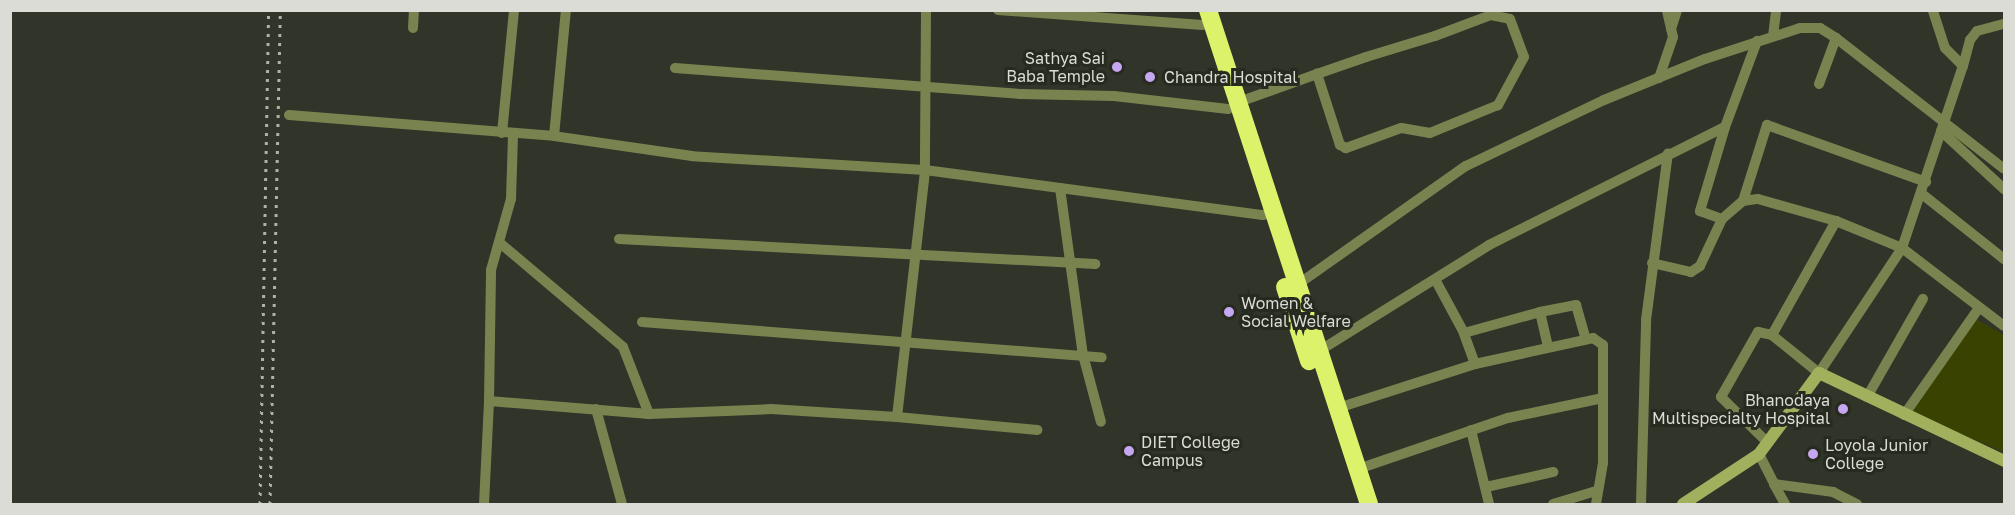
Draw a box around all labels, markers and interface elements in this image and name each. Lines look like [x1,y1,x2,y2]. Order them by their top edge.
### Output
place label: Sathya Sai Baba Temple [1006,48,1105,86]
marker: Sathya Sai Baba Temple [1110,60,1124,74]
place label: Chandra Hospital [1164,67,1297,87]
marker: Chandra Hospital [1141,68,1159,86]
place label: Women & Social Welfare [1241,293,1351,331]
marker: Women & Social Welfare [1222,305,1236,319]
place label: Bhanodaya Multispecialty Hospital [1652,390,1830,428]
marker: Bhanodaya Multispecialty Hospital [1834,400,1852,418]
place label: DIET College Campus [1141,432,1240,470]
place label: Loyola Junior College [1825,435,1928,473]
marker: DIET College Campus [1122,444,1136,458]
marker: Loyola Junior College [1806,447,1820,461]

